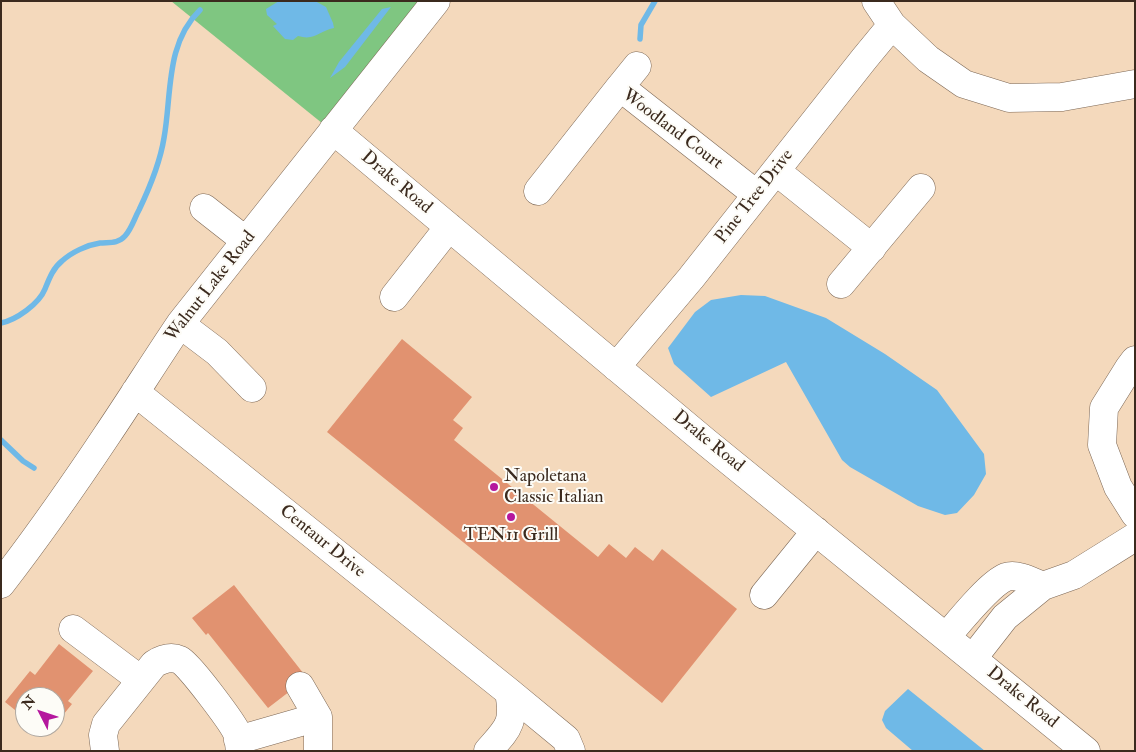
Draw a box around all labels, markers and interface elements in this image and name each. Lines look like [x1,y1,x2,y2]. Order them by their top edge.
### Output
street label: Woodland Court [617,85,727,175]
street label: Pine Tree Drive [711,145,799,249]
street label: Drake Road [356,147,436,219]
street label: Walnut Lake Road [161,227,261,347]
street label: Drake Road [668,407,748,477]
place label: Napoletana Classic Italian [504,466,604,508]
marker: Napoletana Classic Italian [488,481,500,493]
street label: Centaur Drive [275,501,369,583]
marker: TEN11 Grill [505,511,517,523]
place label: TEN11 Grill [464,525,558,547]
street label: Drake Road [982,663,1062,733]
north arrow [15,687,65,737]
text: N [19,692,40,713]

